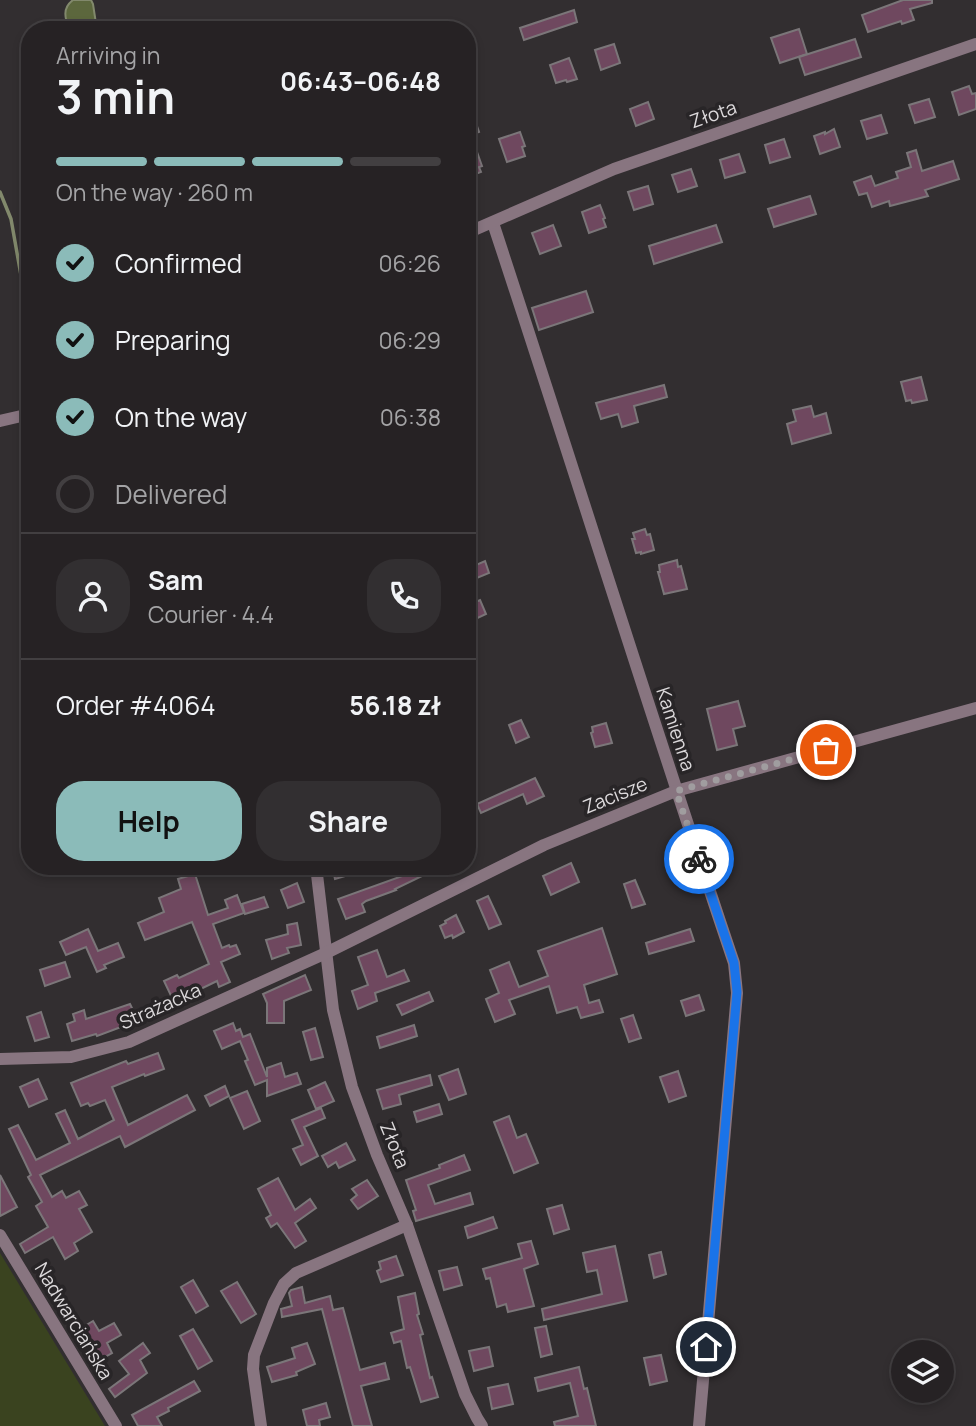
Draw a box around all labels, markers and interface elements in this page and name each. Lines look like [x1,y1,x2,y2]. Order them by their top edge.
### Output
text: Arriving in [56,39,161,71]
text: 06:43–06:48 [280,63,441,99]
text: 3 min [56,65,175,128]
street label: Złota [686,94,740,134]
text: On the way · 260 m [56,176,253,208]
icon: check [56,244,94,282]
text: Confirmed [115,245,242,281]
text: 06:26 [378,247,441,279]
icon: check [56,321,94,359]
text: Preparing [115,322,231,358]
text: 06:29 [378,324,441,356]
icon: check [56,398,94,436]
text: On the way [115,399,247,435]
text: 06:38 [380,401,441,433]
text: Delivered [115,476,227,512]
button: person [56,559,130,633]
button: phone [367,559,441,633]
text: Sam [148,562,203,598]
text: Courier · 4.4 [148,598,274,630]
street label: Kamienna [650,684,702,774]
text: Order #4064 [56,687,216,723]
text: 56.18 zł [349,687,441,723]
pin [796,720,856,780]
icon: bag [807,731,845,769]
street label: Zacisze [579,770,651,820]
button: Help [56,781,242,861]
button: Share [256,781,441,861]
courier [664,824,734,894]
icon: bike [680,840,718,878]
street label: Strażacka [115,976,205,1036]
street label: Złota [374,1118,416,1172]
street label: Nadwarciańska [29,1258,119,1384]
pin [676,1317,736,1377]
icon: home [687,1328,725,1366]
map controls [891,1340,954,1403]
button: layers [891,1340,954,1403]

